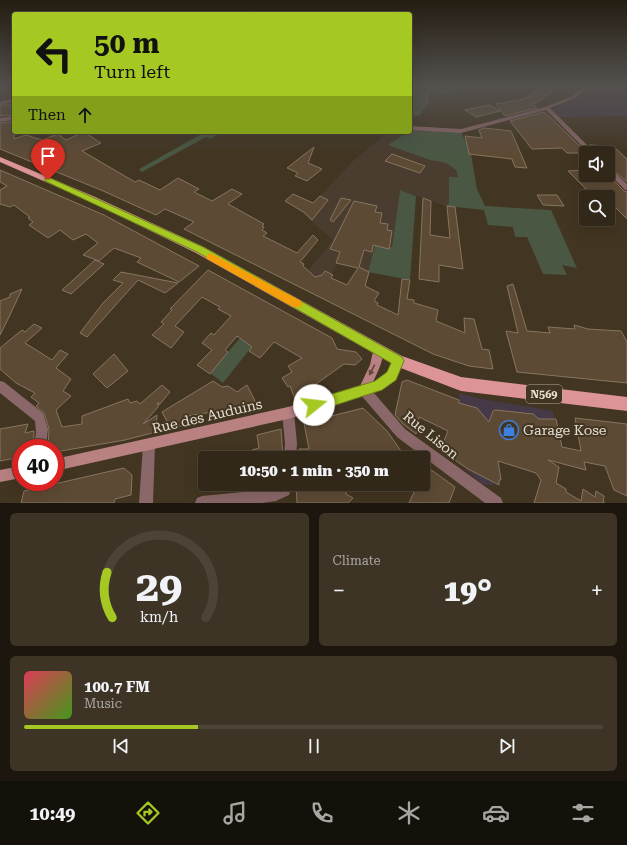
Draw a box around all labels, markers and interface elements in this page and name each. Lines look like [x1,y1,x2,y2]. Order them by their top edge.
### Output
text: 50 m [94,27,159,60]
icon: left [28,28,80,80]
text: Turn left [94,61,170,82]
icon: ahead [74,104,96,126]
text: Then [28,106,66,124]
pin [31,139,65,180]
icon: arrive [37,145,59,167]
map controls [579,146,615,226]
button: sound [579,146,615,182]
button: search [579,190,615,226]
one-way arrow [369,364,375,376]
position arrow [293,384,335,426]
road number: N569 [526,385,562,403]
street label: Rue des Auduins [150,395,264,436]
street label: Rue Lison [400,408,462,462]
shop icon: Garage Kose [498,419,520,441]
place label: Garage Kose [523,422,607,438]
speed limit sign: 40 [12,439,64,491]
text: 10:50 · 1 min · 350 m [239,462,389,480]
text: Climate [333,553,381,568]
text: 29 [136,561,183,610]
text: 19° [443,573,492,608]
text: − [333,578,345,603]
text: + [591,578,603,603]
text: km/h [140,608,178,624]
text: 100.7 FM [84,678,150,696]
text: Music [84,696,122,711]
icon: previous [110,735,132,757]
icon: pause [303,735,325,757]
icon: next [496,735,518,757]
icon: directions [134,799,162,827]
icon: music [221,799,249,827]
icon: phone [308,799,336,827]
icon: climate [395,799,423,827]
icon: car [482,799,510,827]
icon: filters [569,799,597,827]
text: 10:49 [30,803,75,824]

